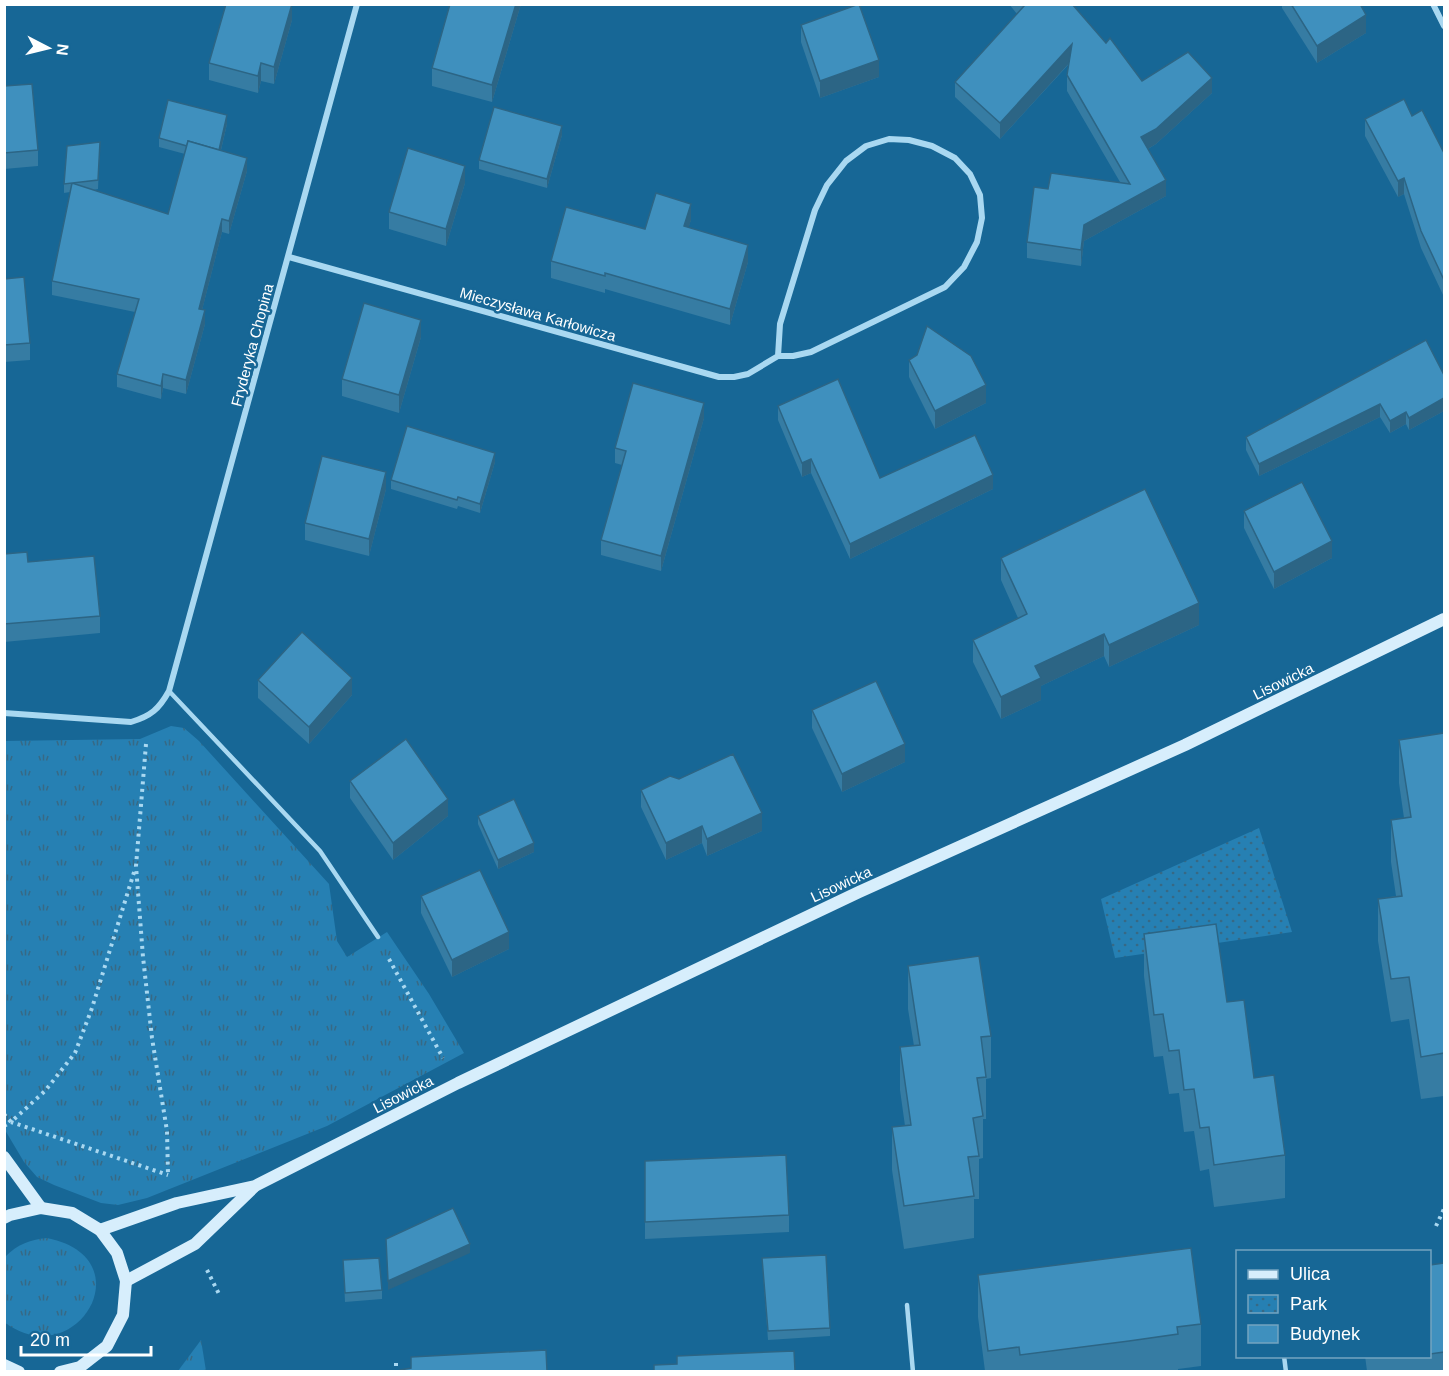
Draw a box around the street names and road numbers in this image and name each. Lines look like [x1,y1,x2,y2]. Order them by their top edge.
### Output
street label: Fryderyka Chopina [227,281,277,408]
street label: Mieczysława Karłowicza [458,284,619,345]
street label: Lisowicka [1250,659,1317,703]
street label: Lisowicka [808,862,875,905]
street label: Lisowicka [370,1071,436,1116]

